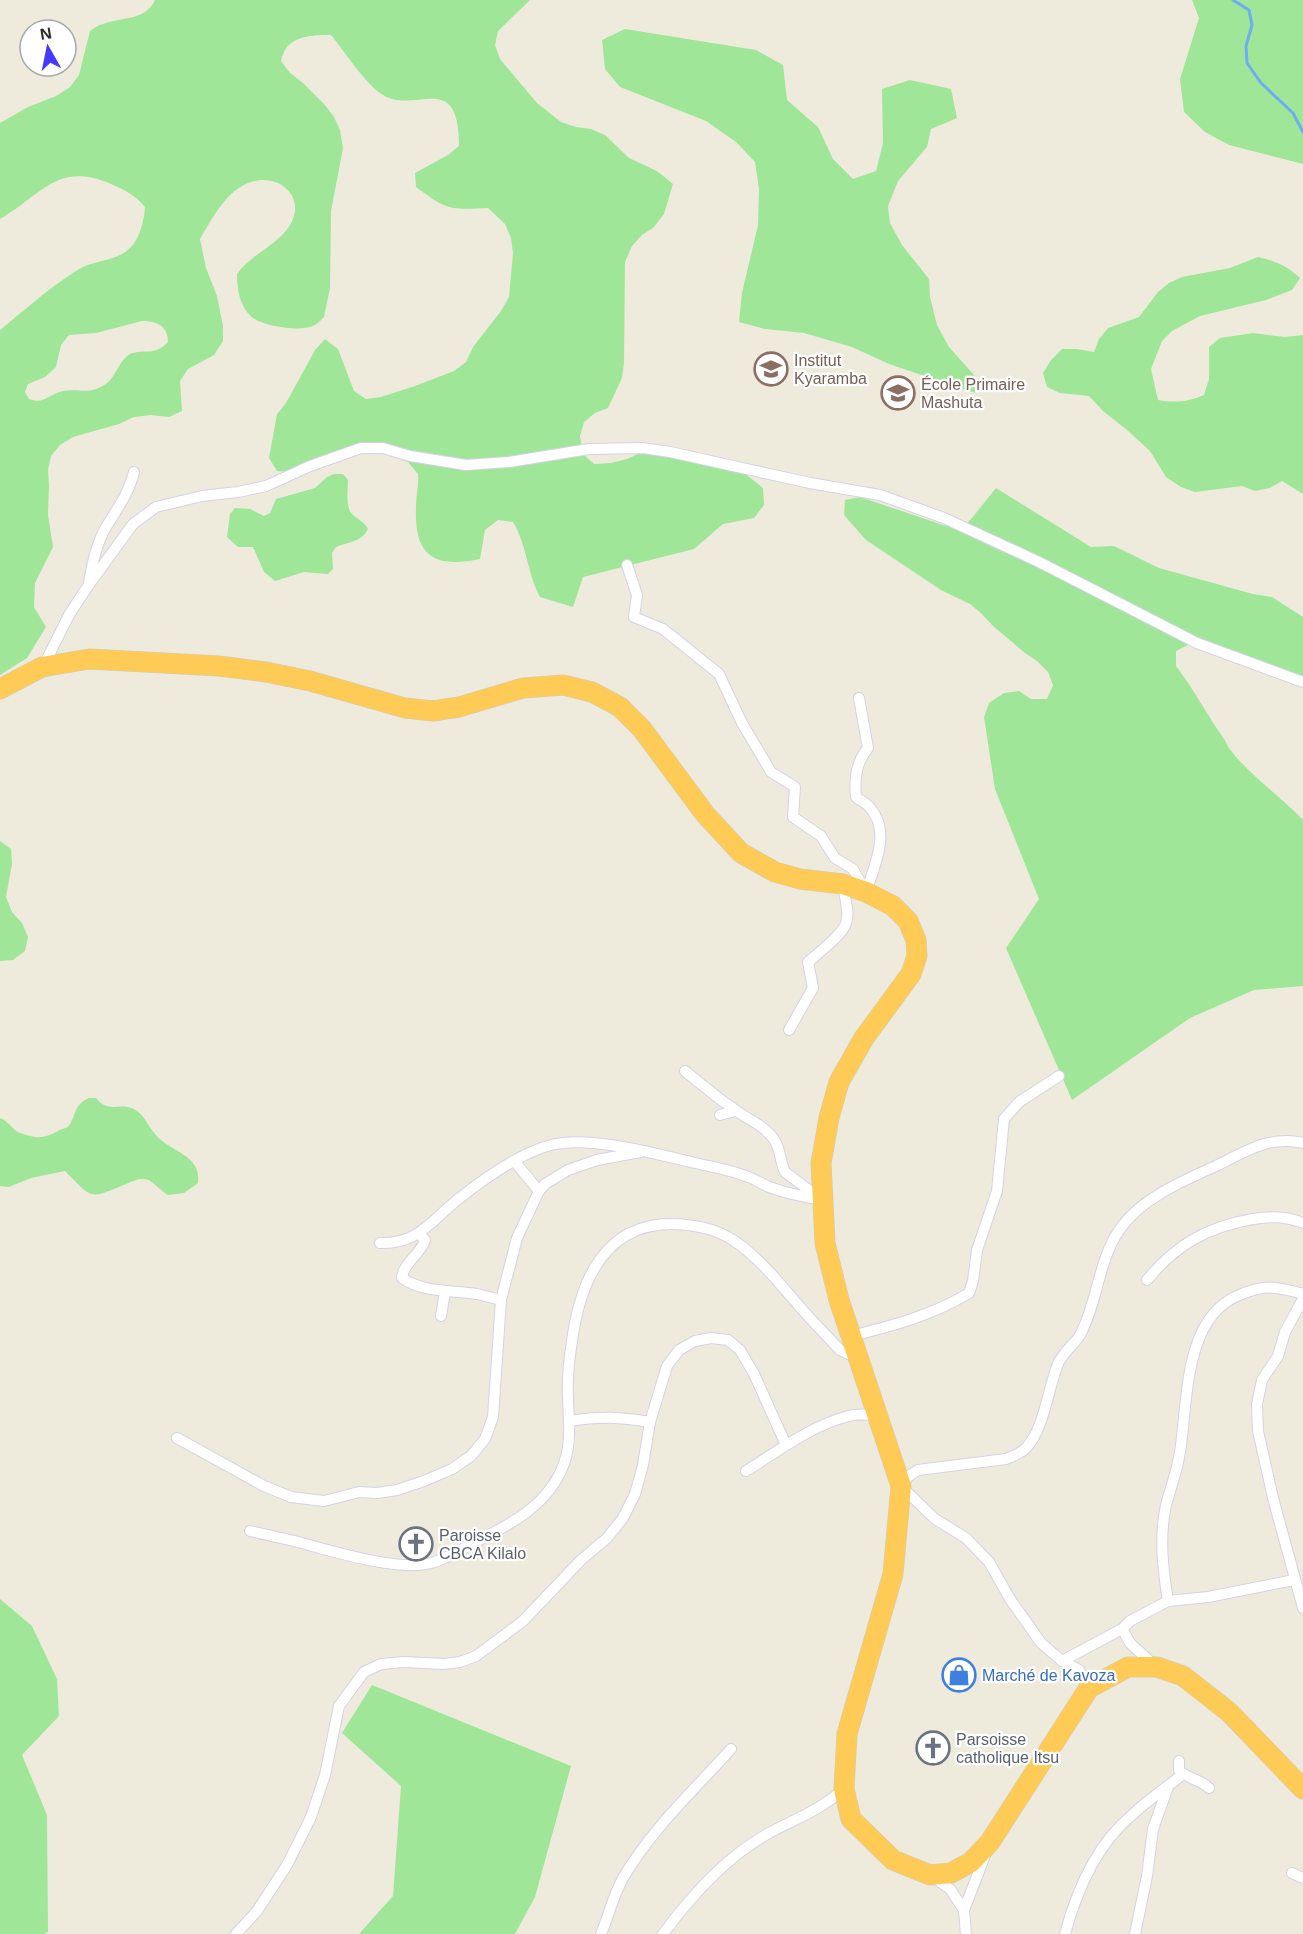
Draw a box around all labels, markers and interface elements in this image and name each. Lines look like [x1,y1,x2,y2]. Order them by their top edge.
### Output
north arrow [18,18,78,78]
text: N [39,24,53,43]
school or university icon: Institut Kyaramba [753,351,789,387]
place label: Institut Kyaramba [794,352,867,387]
school or university icon: École Primaire Mashuta [880,375,916,411]
place label: École Primaire Mashuta [921,375,1025,411]
church icon: Paroisse CBCA Kilalo [398,1526,434,1562]
place label: Paroisse CBCA Kilalo [439,1527,526,1562]
shop icon: Marché de Kavoza [941,1657,977,1693]
place label: Marché de Kavoza [982,1667,1116,1684]
church icon: Parsoisse catholique Itsu [915,1730,951,1766]
place label: Parsoisse catholique Itsu [956,1731,1059,1766]

